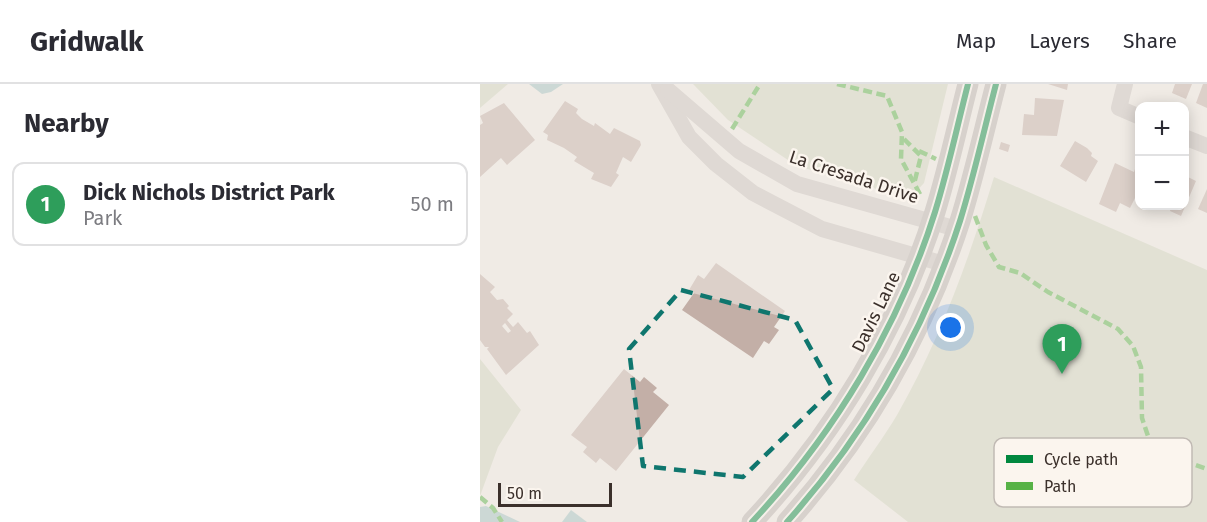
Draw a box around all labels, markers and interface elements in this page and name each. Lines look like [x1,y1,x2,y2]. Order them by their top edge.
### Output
text: Gridwalk [30,25,143,58]
text: Map [956,28,996,54]
text: Layers [1029,28,1090,54]
text: Share [1123,28,1177,54]
map controls [1135,102,1189,210]
button: + [1135,102,1189,156]
text: Nearby [24,108,109,139]
street label: La Cresada Drive [786,146,922,208]
button: − [1135,156,1189,210]
text: Dick Nichols District Park [83,179,335,206]
text: 1 [41,192,50,216]
text: 50 m [410,192,454,216]
text: Park [83,206,122,230]
street label: Davis Lane [847,268,905,356]
your location [936,313,965,342]
pin: 1 [1042,324,1082,374]
legend [994,438,1192,507]
text: Cycle path [1044,450,1118,469]
text: Path [1044,477,1076,496]
scale bar [498,480,612,508]
text: 50 m [507,484,542,503]

